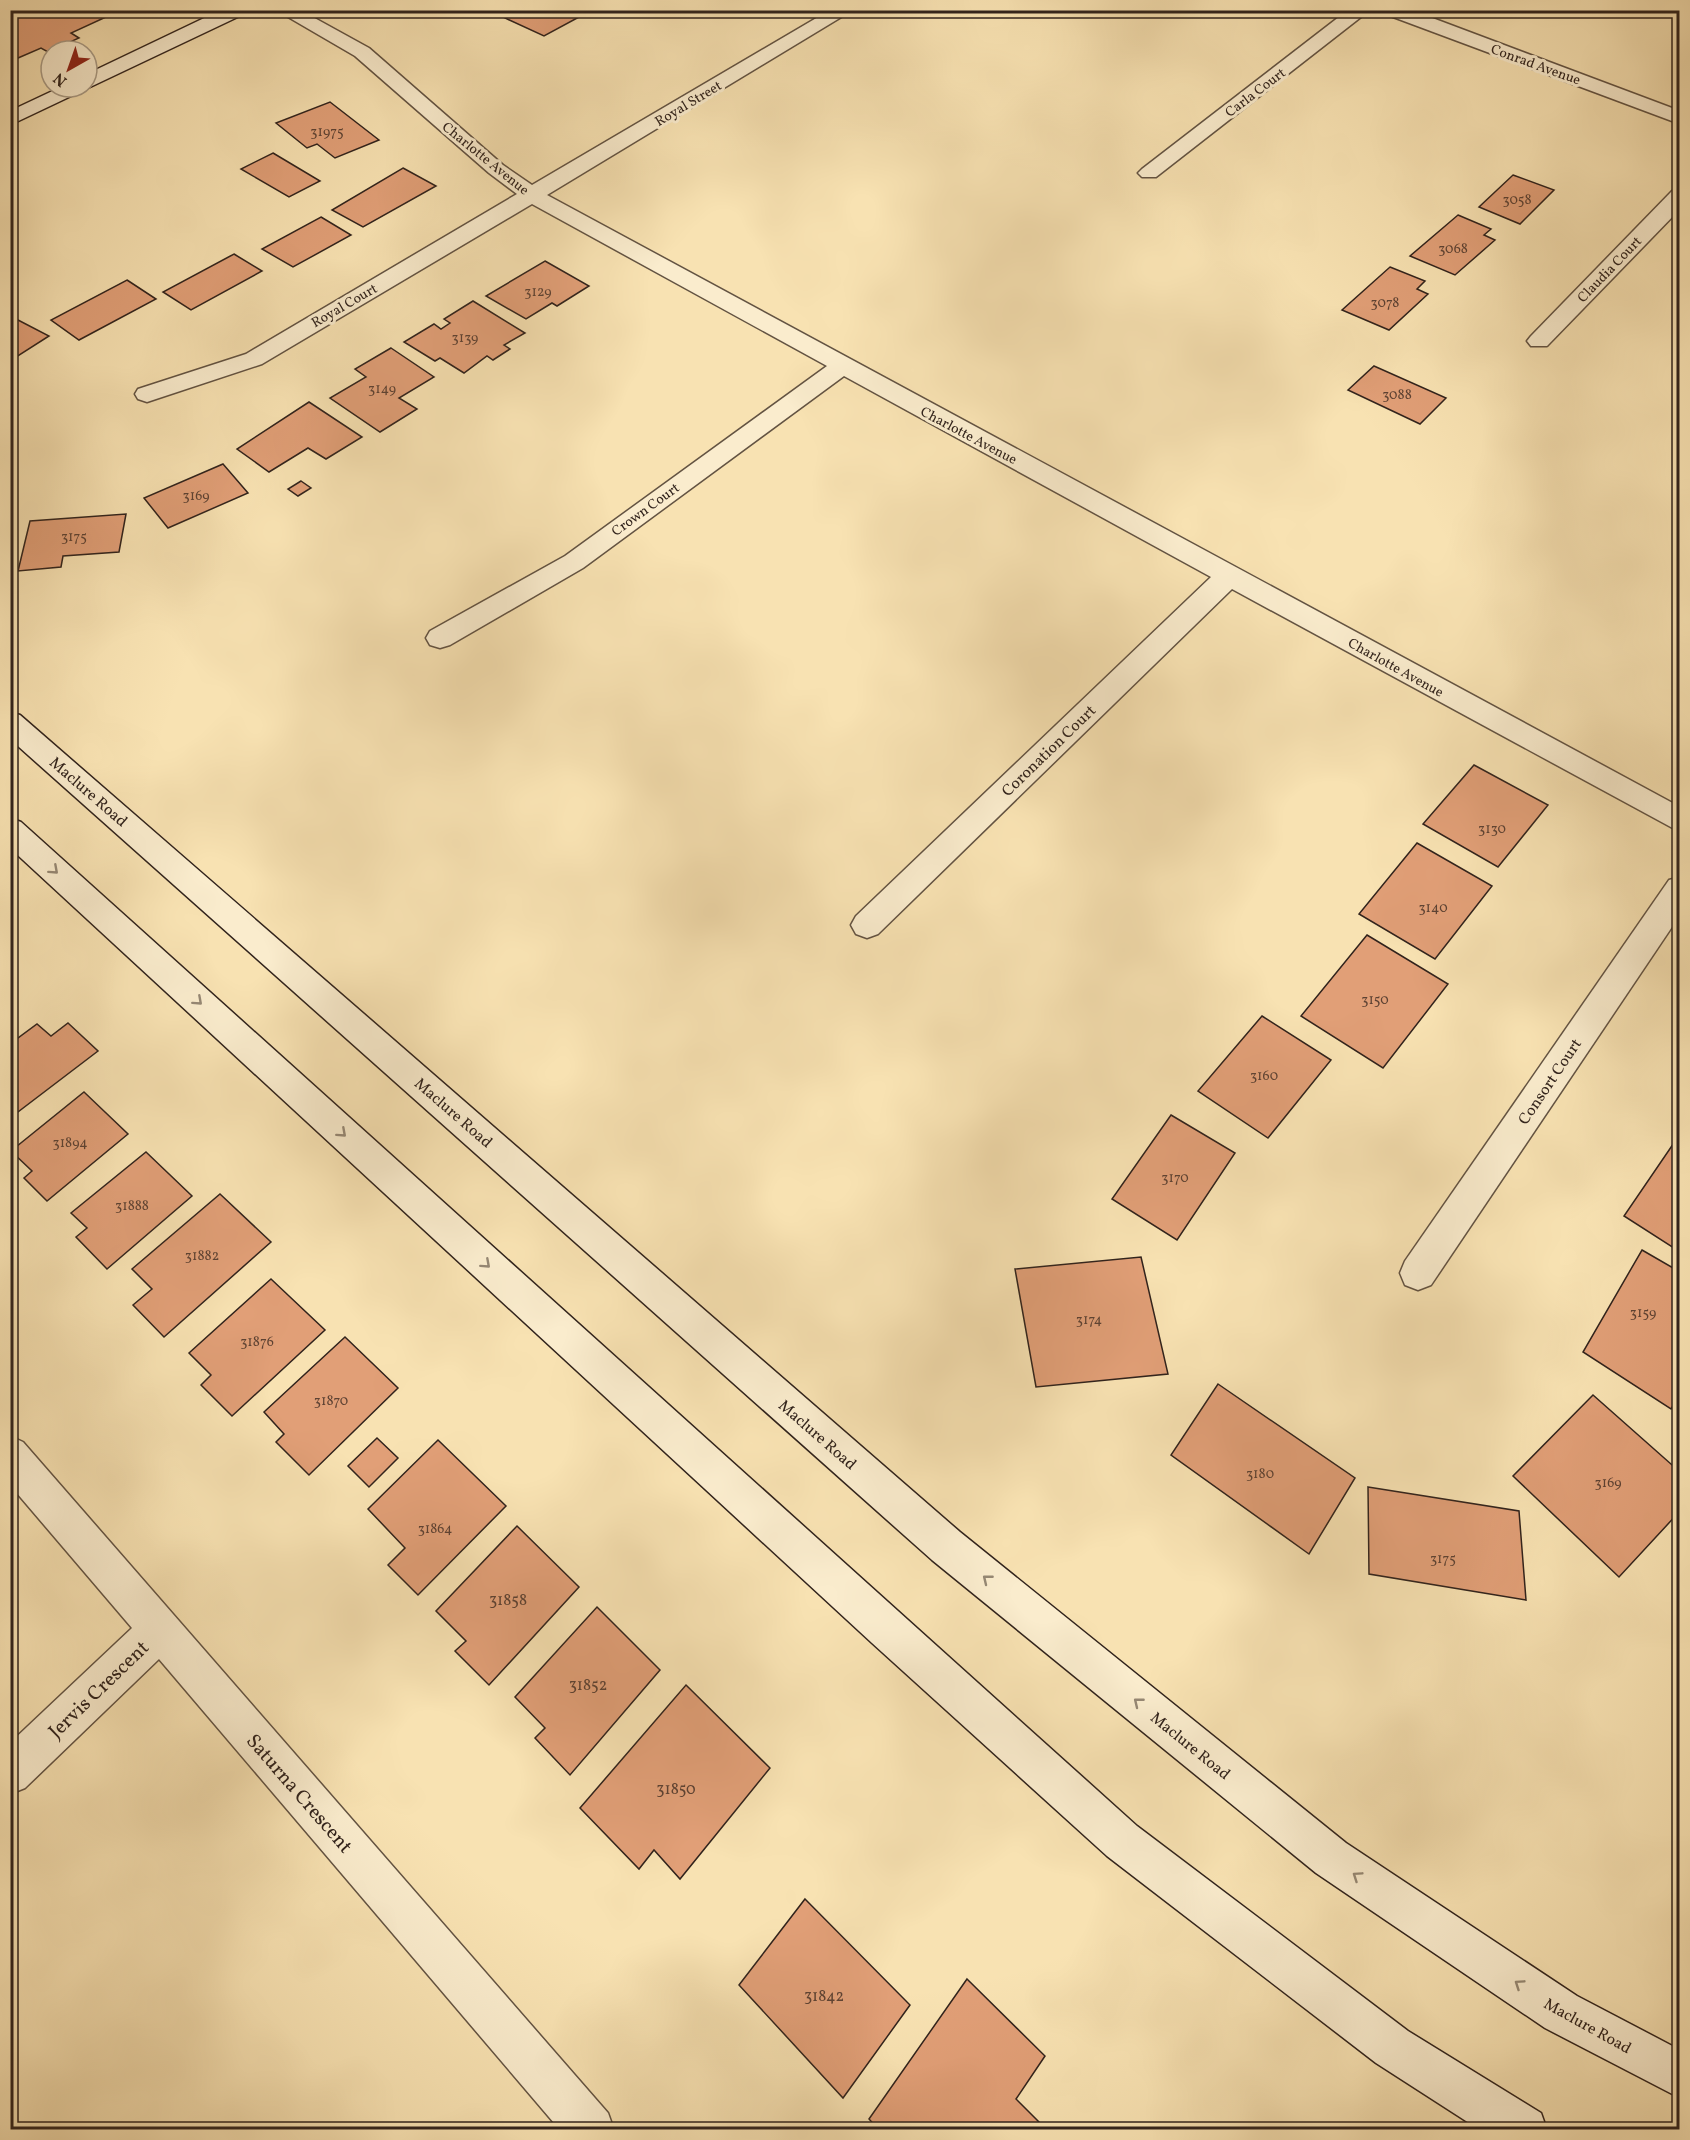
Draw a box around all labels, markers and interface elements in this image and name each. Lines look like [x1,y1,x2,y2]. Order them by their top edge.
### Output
north arrow [39,39,99,99]
street label: Conrad Avenue [1488,40,1583,91]
street label: Carla Court [1222,64,1290,122]
text: N [49,67,72,91]
street label: Royal Street [652,77,726,132]
street label: Charlotte Avenue [438,118,533,200]
house number: 31975 [310,123,344,142]
house number: 3058 [1502,191,1532,210]
street label: Claudia Court [1574,233,1647,307]
house number: 3068 [1438,240,1468,259]
street label: Royal Court [308,280,381,333]
house number: 3129 [524,283,552,302]
house number: 3078 [1371,294,1399,313]
house number: 3139 [452,329,478,348]
house number: 3149 [368,380,396,399]
house number: 3088 [1382,386,1412,405]
street label: Charlotte Avenue [917,403,1020,470]
street label: Crown Court [608,479,684,541]
house number: 3169 [183,487,209,506]
house number: 3175 [61,528,87,547]
street label: Charlotte Avenue [1344,634,1447,703]
street label: Coronation Court [997,700,1102,802]
street label: Maclure Road [44,752,132,833]
house number: 3130 [1478,820,1506,839]
one-way arrow [47,863,57,874]
house number: 3140 [1418,899,1448,918]
house number: 3150 [1361,991,1389,1010]
one-way arrow [191,994,201,1005]
street label: Consort Court [1514,1034,1588,1130]
house number: 3160 [1250,1067,1278,1086]
street label: Maclure Road [409,1073,497,1154]
one-way arrow [335,1126,345,1137]
house number: 31894 [53,1134,88,1153]
house number: 3170 [1161,1169,1189,1188]
house number: 31888 [115,1197,149,1216]
house number: 31882 [185,1247,219,1266]
one-way arrow [479,1257,490,1268]
house number: 3159 [1630,1304,1656,1323]
house number: 3174 [1076,1311,1102,1330]
house number: 31876 [240,1333,274,1352]
house number: 31870 [314,1392,348,1411]
street label: Maclure Road [773,1395,861,1476]
house number: 3180 [1246,1465,1274,1484]
house number: 3169 [1595,1474,1621,1493]
house number: 31864 [418,1520,452,1539]
house number: 3175 [1430,1550,1456,1569]
one-way arrow [983,1576,994,1587]
house number: 31858 [489,1590,527,1612]
street label: Jervis Crescent [43,1635,156,1746]
house number: 31852 [569,1675,607,1697]
one-way arrow [1134,1699,1145,1710]
street label: Maclure Road [1145,1707,1234,1786]
street label: Saturna Crescent [239,1728,358,1860]
house number: 31850 [656,1779,696,1801]
one-way arrow [1353,1872,1364,1883]
one-way arrow [1515,1980,1526,1991]
house number: 31842 [804,1986,844,2008]
street label: Maclure Road [1539,1994,1635,2060]

